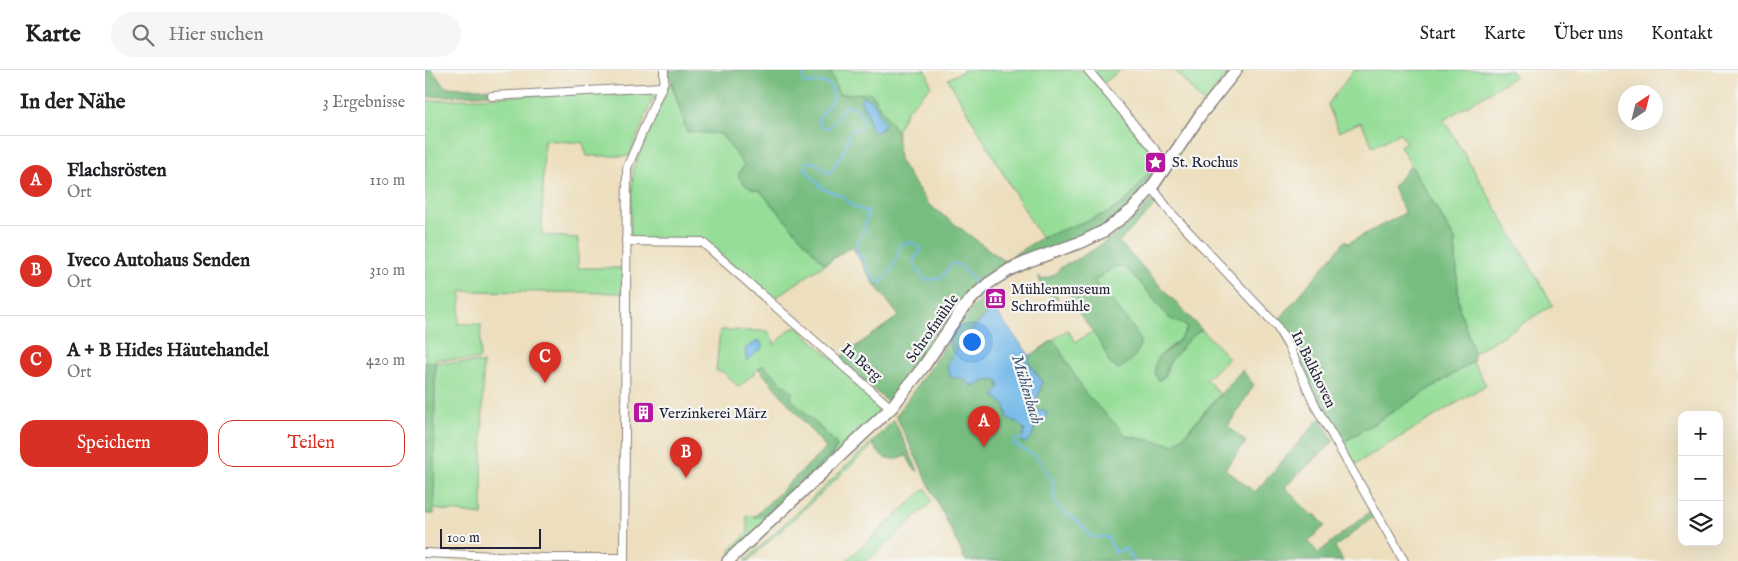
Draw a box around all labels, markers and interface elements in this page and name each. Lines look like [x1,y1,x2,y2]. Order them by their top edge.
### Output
search box [111,12,461,57]
text: Karte [25,19,81,50]
icon: search [129,21,157,49]
text: Hier suchen [169,23,264,47]
text: Start [1420,23,1456,46]
text: Karte [1484,23,1526,46]
text: Über uns [1554,23,1623,46]
text: Kontakt [1651,23,1713,46]
north arrow [1618,85,1663,130]
text: In der Nähe [20,89,126,116]
text: 3 Ergebnisse [323,93,405,113]
place icon: St. Rochus [1144,150,1168,174]
place label: St. Rochus [1172,153,1238,172]
text: Flachsrösten [67,159,167,183]
text: A [31,171,41,191]
text: 110 m [369,171,405,191]
text: Ort [67,183,92,203]
text: Iveco Autohaus Senden [67,249,250,273]
text: B [31,261,41,281]
text: 310 m [369,261,405,281]
text: Ort [67,273,92,293]
place label: Mühlenmuseum Schrofmühle [1011,280,1111,316]
museum icon: Mühlenmuseum Schrofmühle [983,286,1007,310]
street label: Schrofmühle [902,290,963,366]
street label: In Balkhoven [1287,327,1340,411]
your location [959,329,985,355]
text: A + B Hides Häutehandel [67,339,269,363]
street label: In Berg [837,339,887,386]
pin: C [529,342,561,383]
text: C [30,351,42,371]
text: 420 m [366,351,405,371]
water label: Mühlenbach [1006,352,1046,427]
text: Ort [67,363,92,383]
building icon: Verzinkerei März [631,401,655,425]
place label: Verzinkerei März [658,404,767,423]
pin: A [968,406,1000,447]
map controls [1678,411,1723,546]
button: + [1678,411,1723,456]
button: Speichern [20,420,208,467]
button: Teilen [218,420,405,467]
pin: B [670,437,702,478]
button: − [1678,456,1723,501]
button: layers [1678,501,1723,546]
scale bar [440,526,541,549]
text: 100 m [447,529,480,547]

